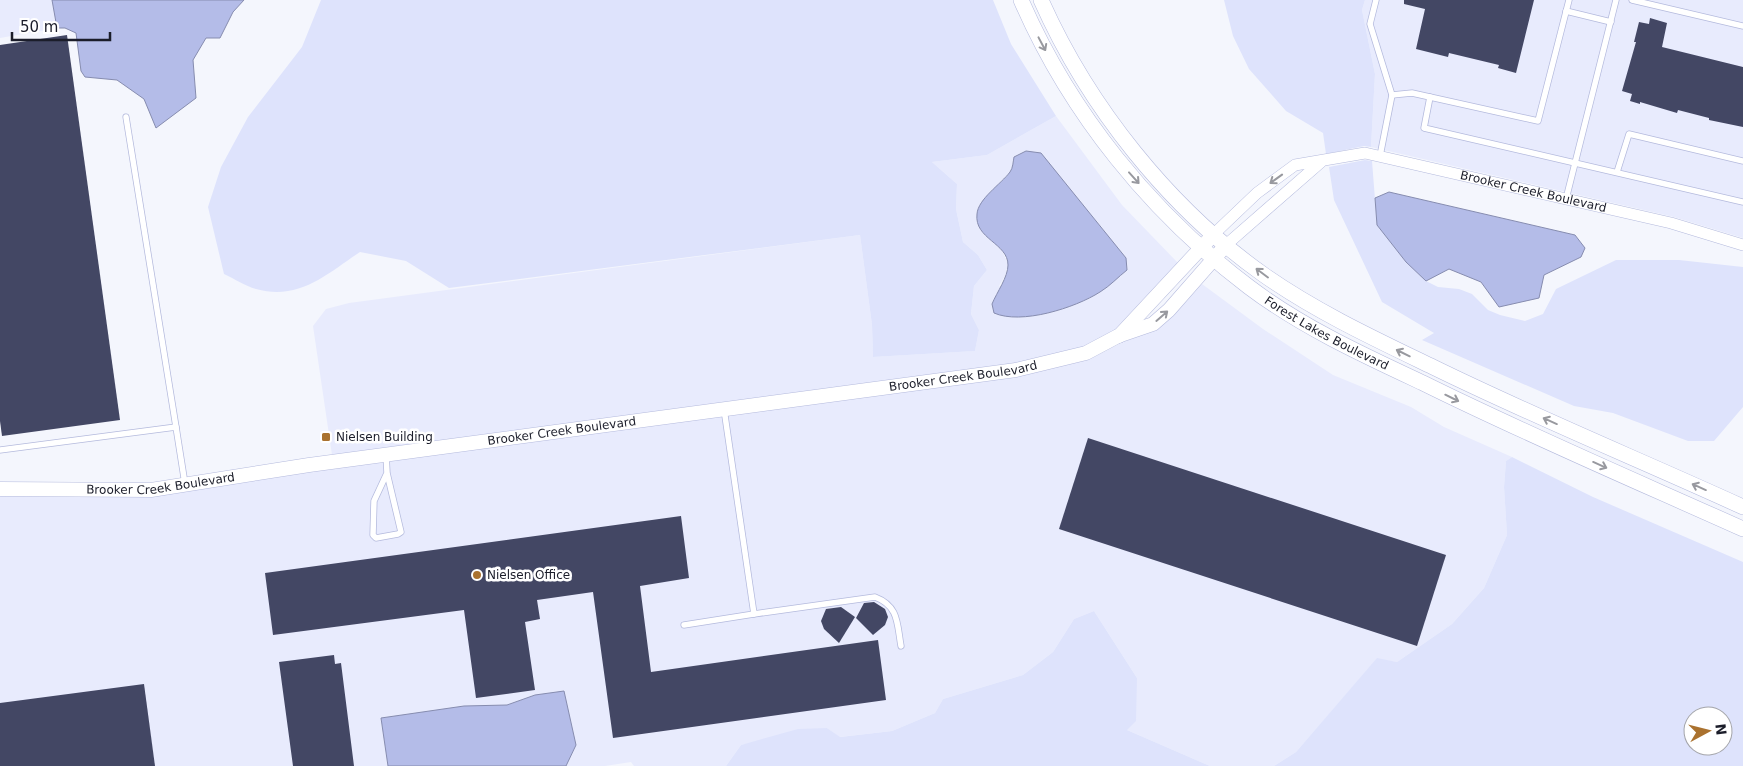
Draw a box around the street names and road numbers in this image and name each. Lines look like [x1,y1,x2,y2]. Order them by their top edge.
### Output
street label: Brooker Creek Boulevard [1459,168,1608,215]
street label: Forest Lakes Boulevard [1262,293,1391,373]
street label: Brooker Creek Boulevard [888,358,1039,394]
street label: Brooker Creek Boulevard [487,414,637,448]
street label: Brooker Creek Boulevard [86,470,236,497]

